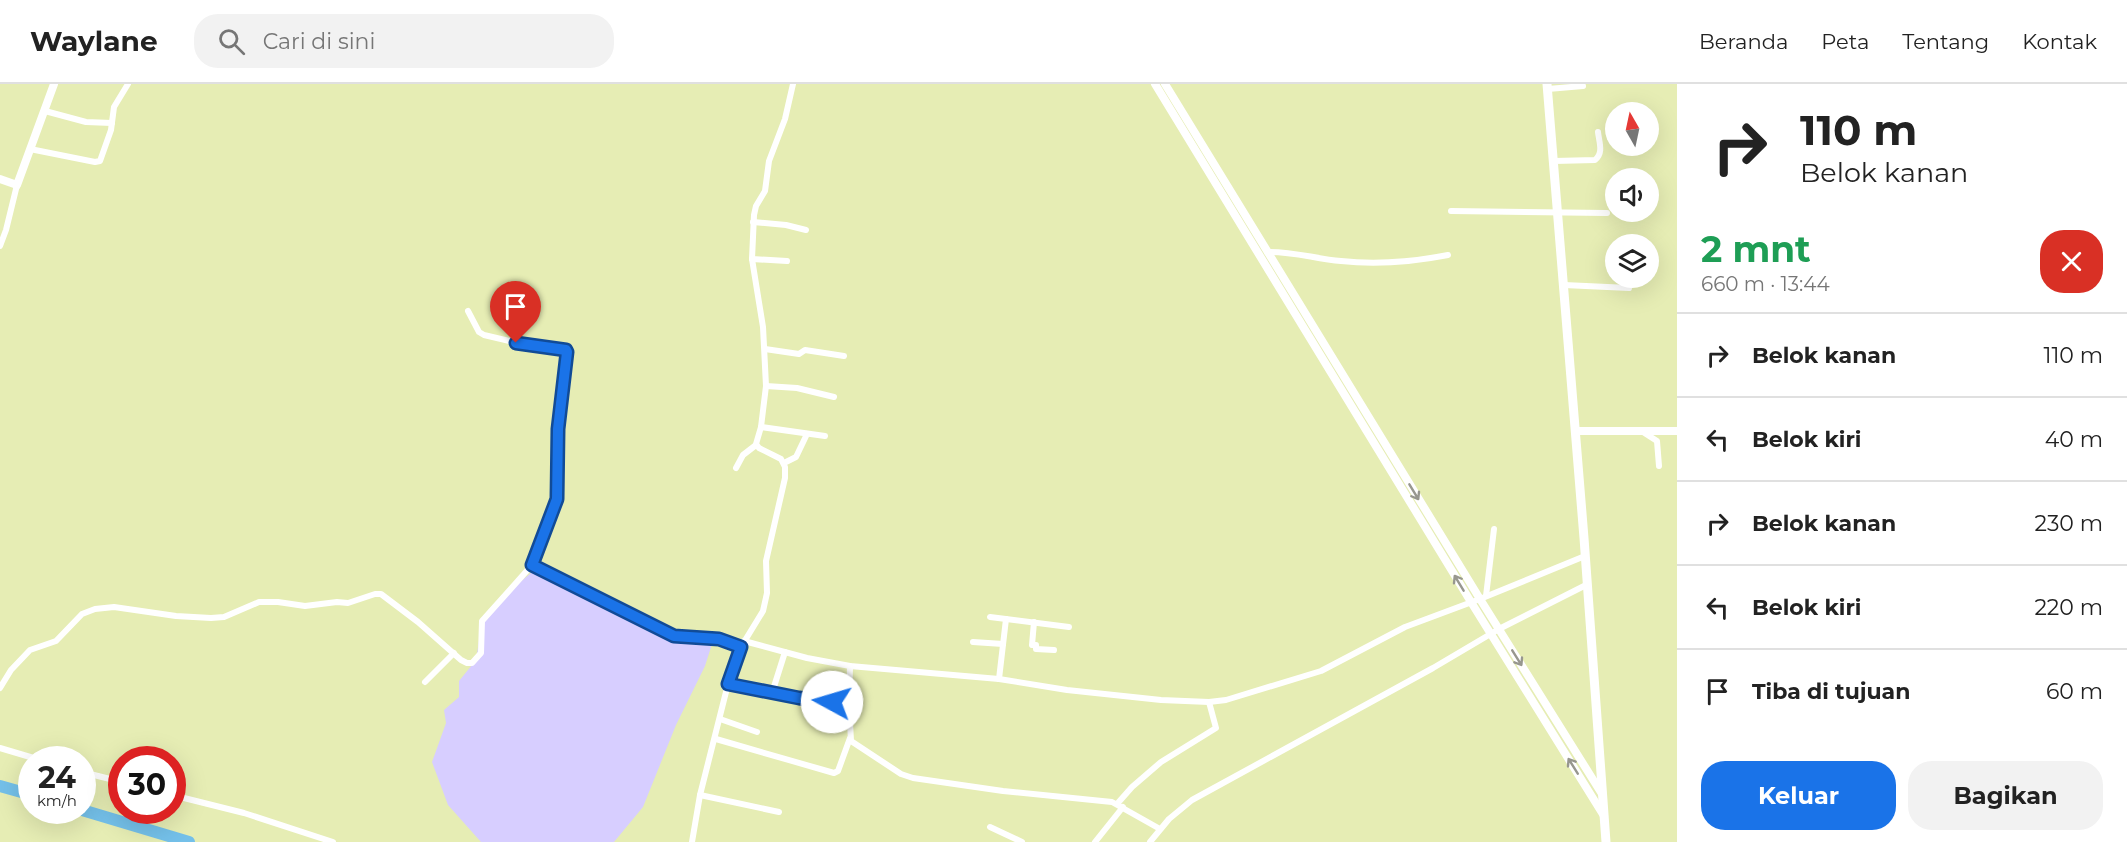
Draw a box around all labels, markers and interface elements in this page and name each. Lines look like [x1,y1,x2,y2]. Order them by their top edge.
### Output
search box [194,14,614,68]
text: Waylane [30,24,158,58]
icon: search [215,25,248,58]
text: Cari di sini [263,28,375,55]
text: Beranda [1699,29,1788,54]
text: Peta [1821,29,1869,54]
text: Tentang [1902,29,1989,54]
text: Kontak [2022,29,2097,54]
north arrow [1605,102,1659,156]
map controls [1605,102,1659,288]
text: 110 m [1800,104,1917,156]
icon: right [1701,108,1779,186]
text: Belok kanan [1800,156,1968,189]
button: sound [1605,168,1659,222]
text: 2 mnt [1701,227,1811,271]
button: close [2040,230,2103,293]
button: layers [1605,234,1659,288]
text: 660 m · 13:44 [1701,272,1830,296]
pin [490,281,541,343]
icon: arrive [499,290,532,323]
icon: right [1701,339,1734,372]
text: Belok kanan [1752,342,1896,369]
text: 110 m [2043,342,2103,369]
icon: left [1701,423,1734,456]
text: Belok kiri [1752,426,1861,453]
text: 40 m [2045,426,2103,453]
one-way arrow [1409,483,1421,500]
icon: right [1701,507,1734,540]
text: Belok kanan [1752,510,1896,537]
text: 230 m [2034,510,2103,537]
one-way arrow [1453,575,1465,592]
icon: left [1701,591,1734,624]
text: Belok kiri [1752,594,1861,621]
text: 220 m [2034,594,2103,621]
one-way arrow [1511,649,1523,666]
position arrow [800,670,864,734]
icon: arrive [1701,675,1734,708]
text: Tiba di tujuan [1752,678,1910,705]
text: 60 m [2046,678,2103,705]
speed limit sign: 30 [108,746,186,824]
one-way arrow [1567,758,1579,775]
text: 24 [38,759,76,796]
button: Keluar [1701,761,1896,830]
button: Bagikan [1908,761,2103,830]
text: km/h [37,791,77,810]

